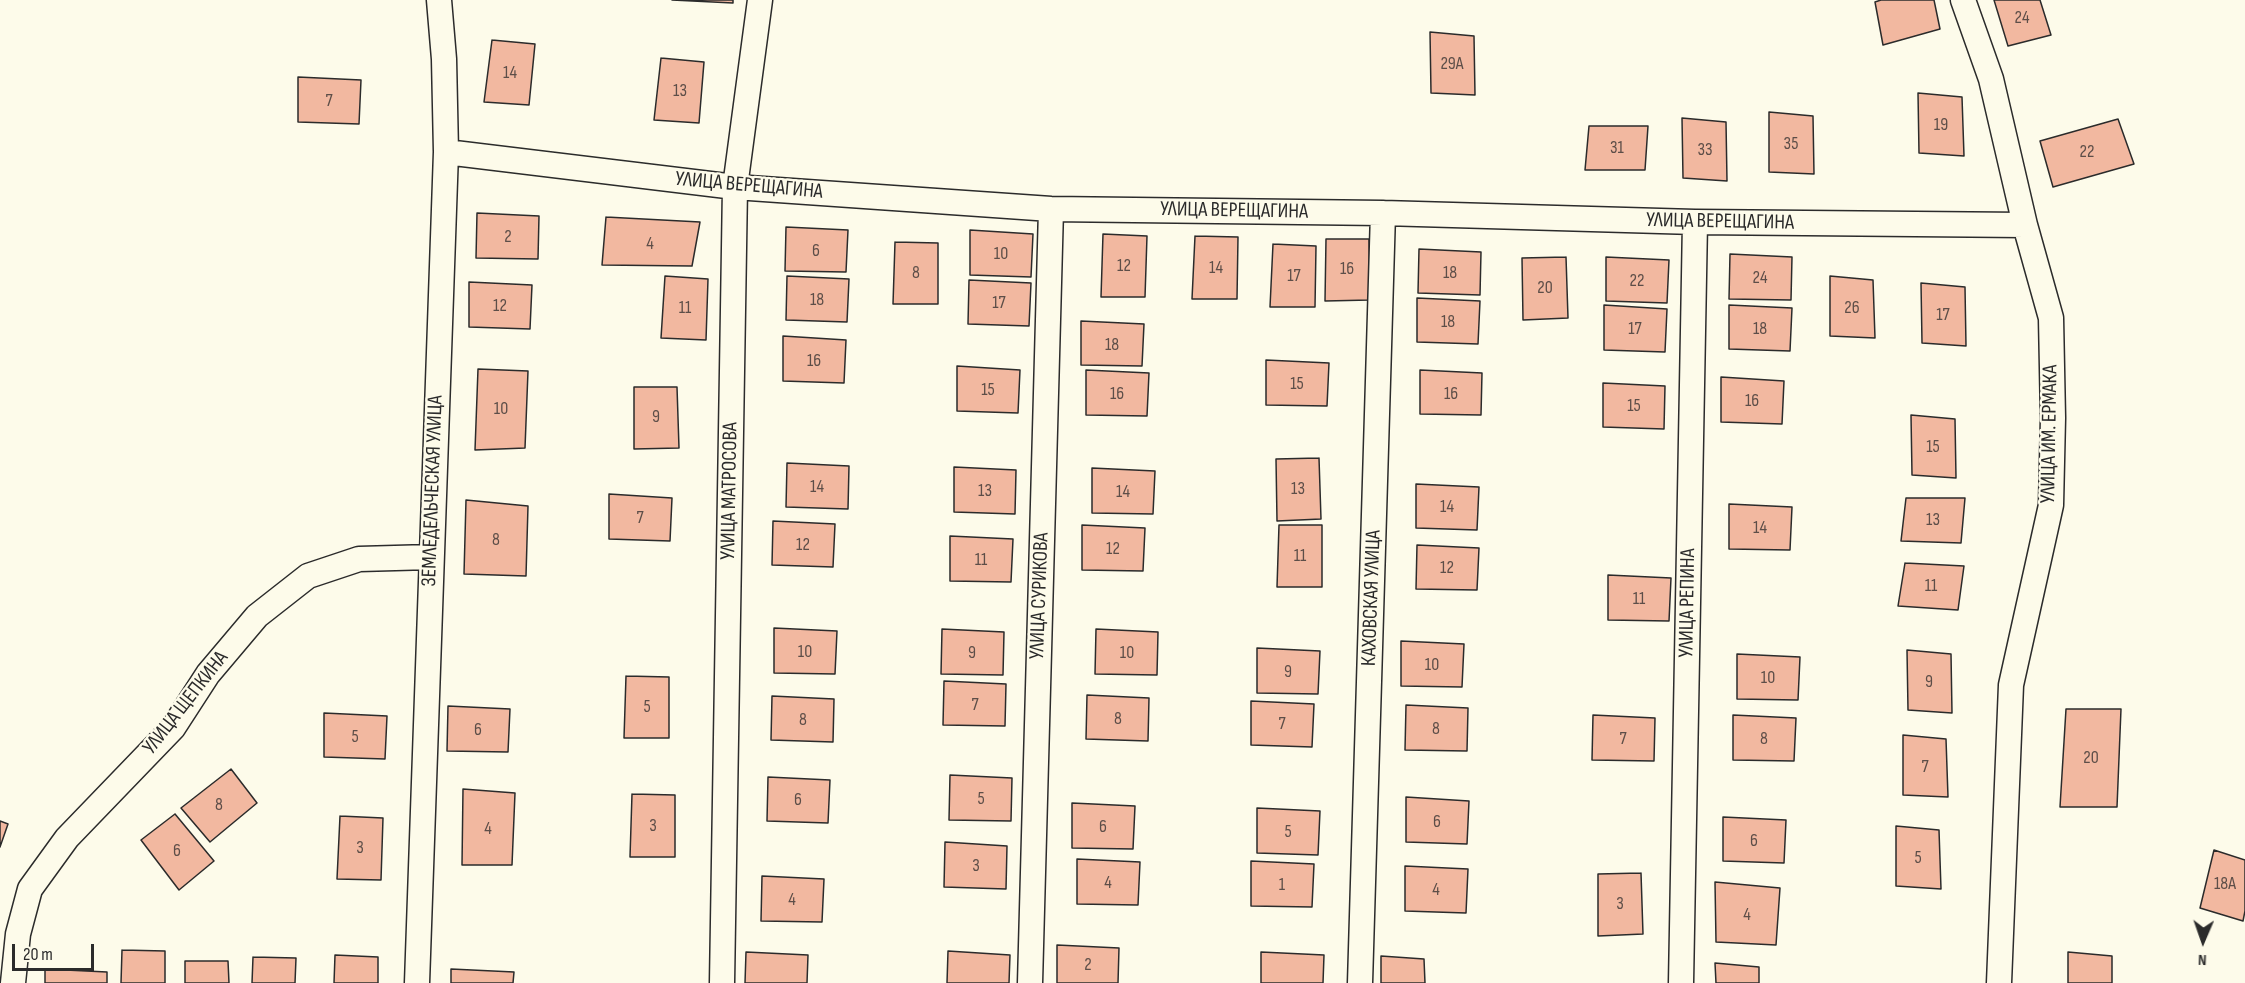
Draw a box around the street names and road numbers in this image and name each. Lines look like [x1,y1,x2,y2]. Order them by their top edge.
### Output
street label: УЛИЦА ВЕРЕЩАГИНА [674,167,824,205]
street label: УЛИЦА ВЕРЕЩАГИНА [1160,197,1308,225]
street label: УЛИЦА ВЕРЕЩАГИНА [1646,208,1794,236]
street label: УЛИЦА ИМ. ЕРМАКА [2036,364,2064,504]
street label: ЗЕМЛЕДЕЛЬЧЕСКАЯ УЛИЦА [417,395,449,587]
street label: УЛИЦА МАТРОСОВА [716,422,744,560]
street label: КАХОВСКАЯ УЛИЦА [1357,530,1387,666]
street label: УЛИЦА СУРИКОВА [1025,532,1055,660]
street label: УЛИЦА РЕПИНА [1674,548,1702,658]
street label: УЛИЦА ЩЕПКИНА [138,646,234,760]

